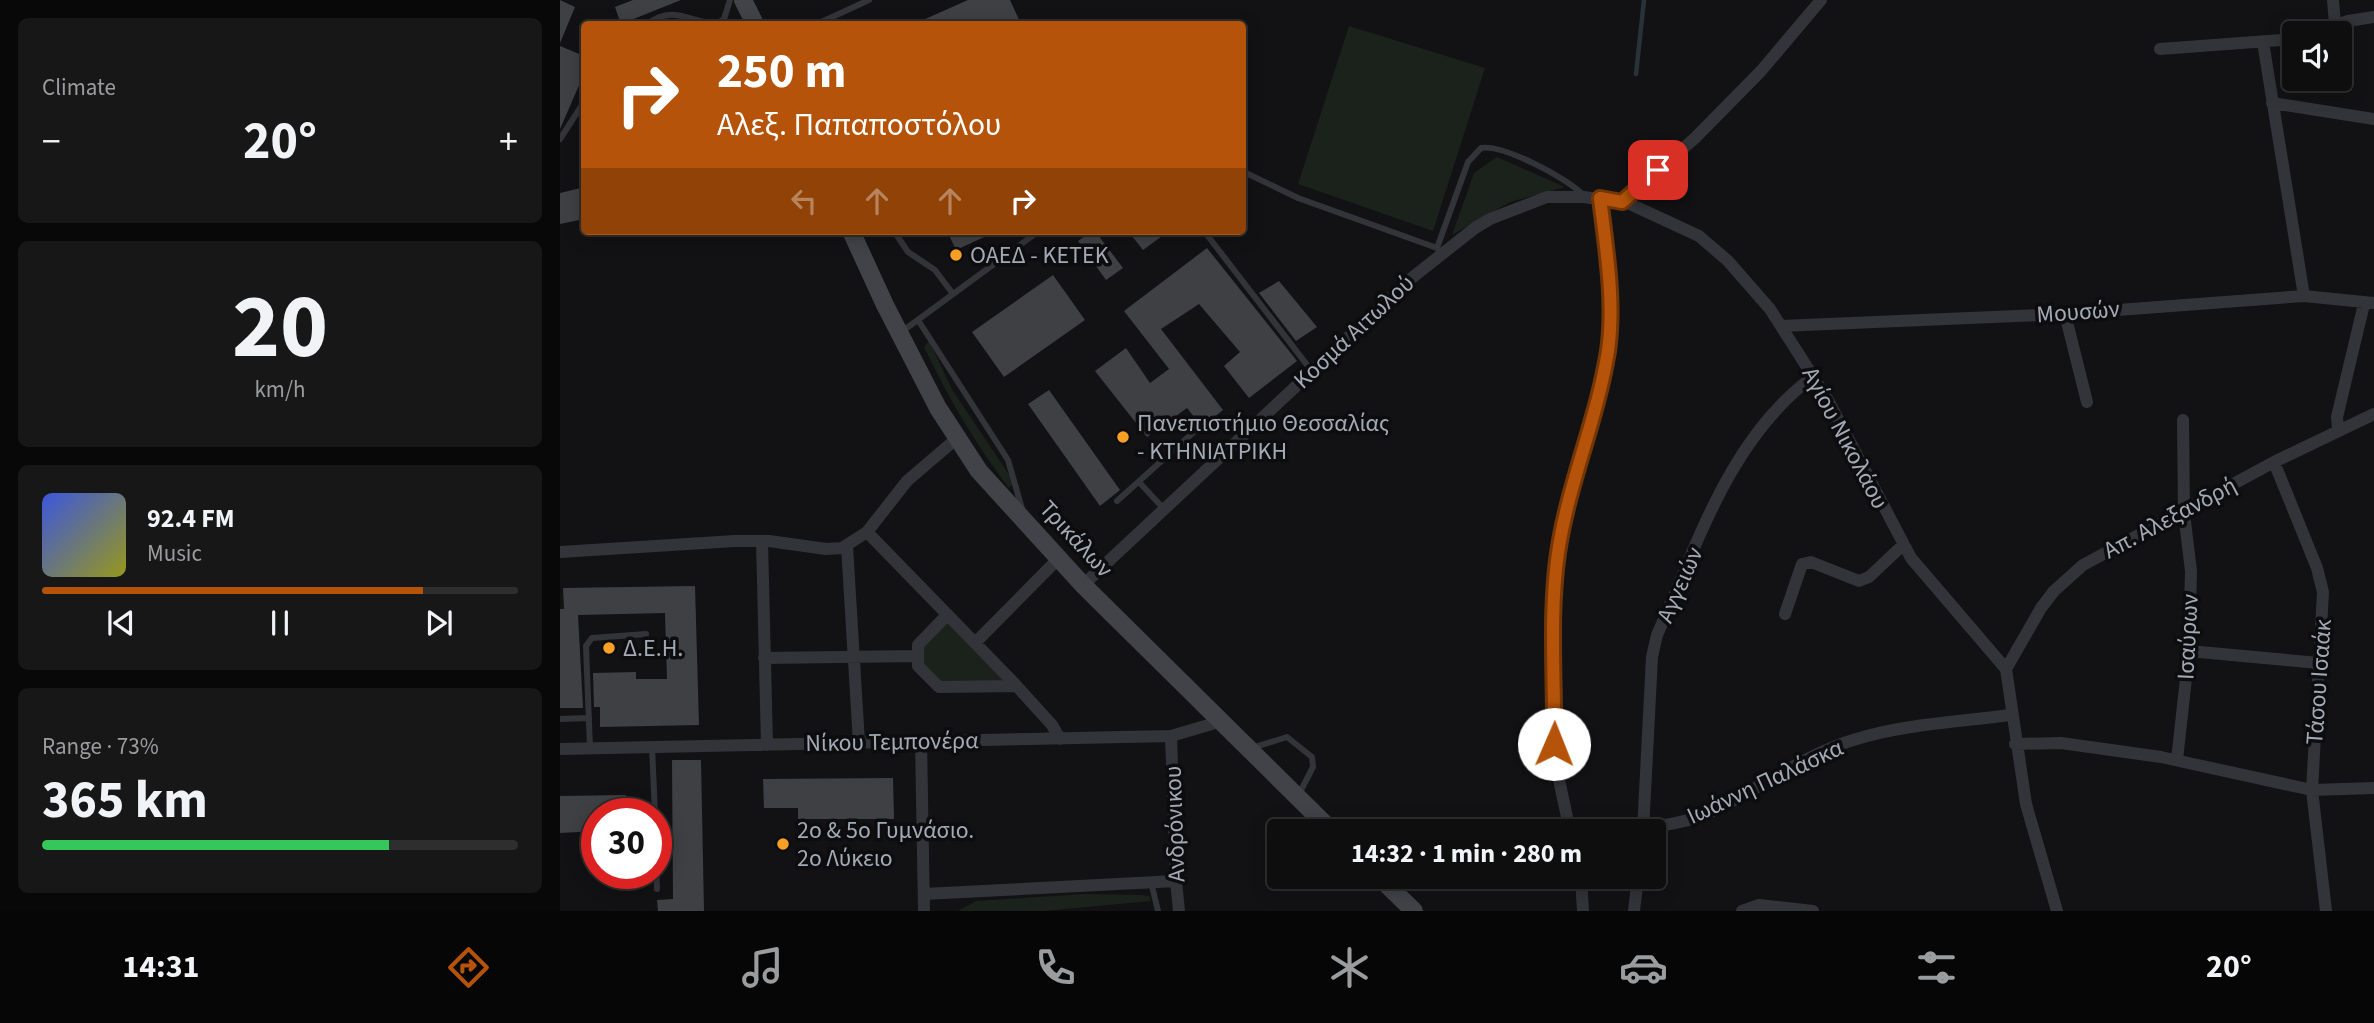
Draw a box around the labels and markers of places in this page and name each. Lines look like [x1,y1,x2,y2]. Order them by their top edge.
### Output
pin [1628,140,1688,200]
place label: ΟΑΕΔ - ΚΕΤΕΚ [970,238,1109,273]
marker: ΟΑΕΔ - ΚΕΤΕΚ [948,247,964,263]
place label: Πανεπιστήμιο Θεσσαλίας - ΚΤΗΝΙΑΤΡΙΚΗ [1137,406,1389,469]
marker: Πανεπιστήμιο Θεσσαλίας - ΚΤΗΝΙΑΤΡΙΚΗ [1115,429,1131,445]
place label: Δ.Ε.Η. [623,631,683,666]
marker: Δ.Ε.Η. [601,640,617,656]
place label: 2ο & 5ο Γυμνάσιο. 2ο Λύκειο [797,813,974,876]
marker: 2ο & 5ο Γυμνάσιο. 2ο Λύκειο [775,836,791,852]

